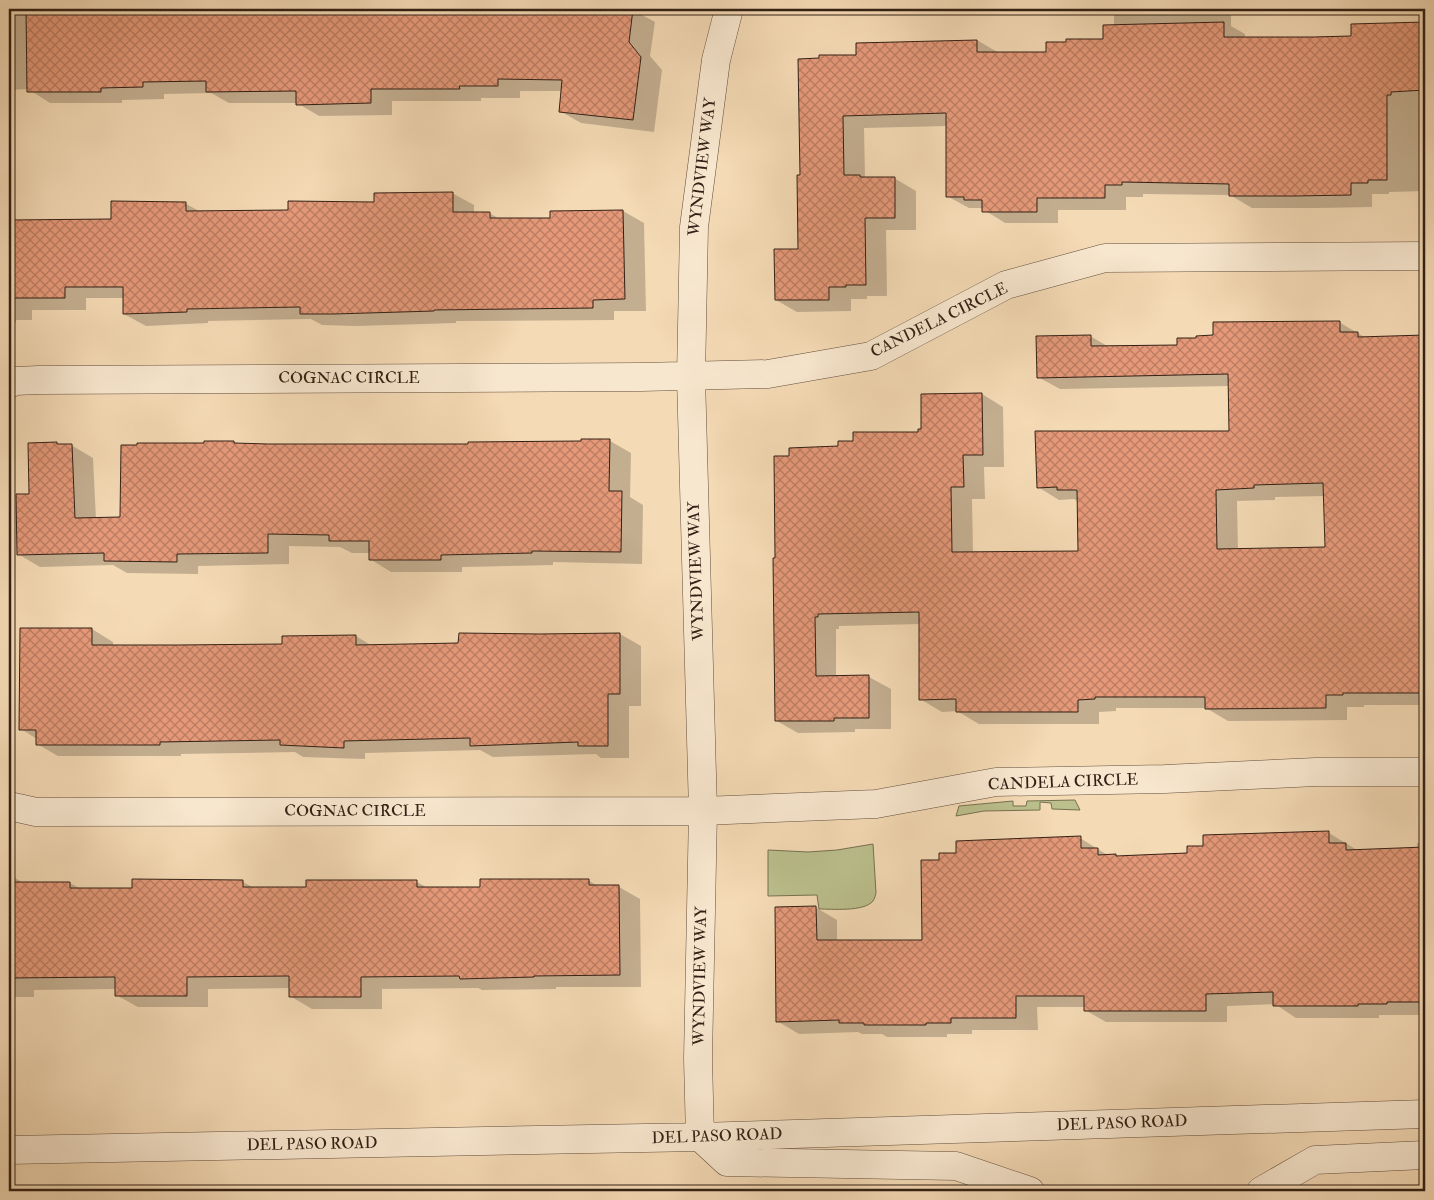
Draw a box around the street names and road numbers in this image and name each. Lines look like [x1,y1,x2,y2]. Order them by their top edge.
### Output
street label: WYNDVIEW WAY [683,96,721,238]
street label: CANDELA CIRCLE [867,278,1011,362]
street label: COGNAC CIRCLE [278,368,420,388]
street label: WYNDVIEW WAY [684,500,708,642]
street label: CANDELA CIRCLE [988,769,1138,795]
street label: COGNAC CIRCLE [284,801,426,821]
street label: WYNDVIEW WAY [689,905,711,1047]
street label: DEL PASO ROAD [1056,1111,1188,1135]
street label: DEL PASO ROAD [651,1124,783,1148]
street label: DEL PASO ROAD [246,1133,378,1155]

